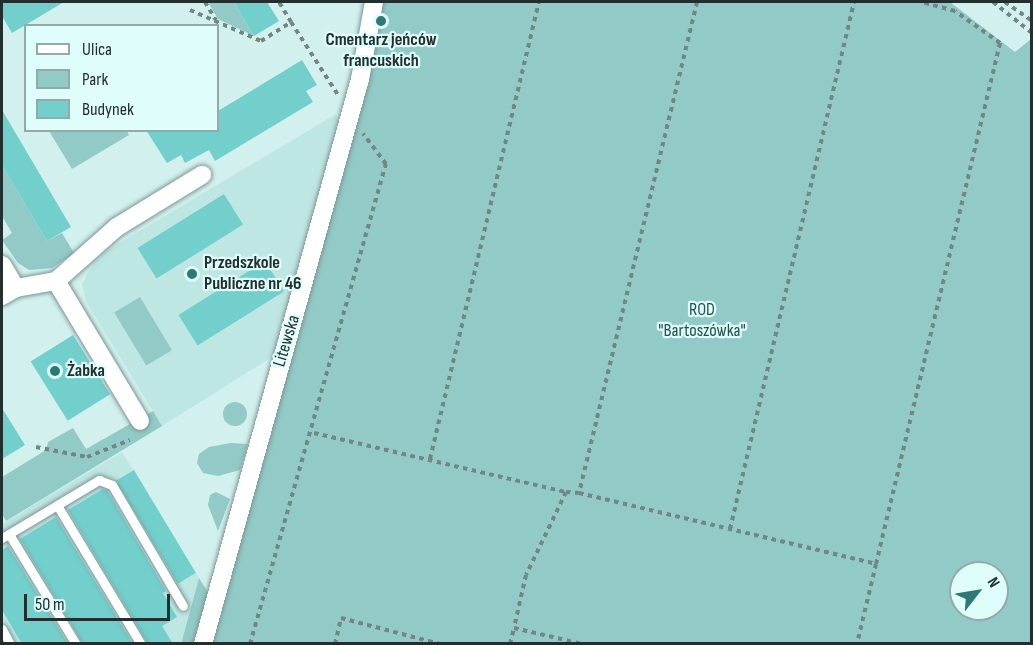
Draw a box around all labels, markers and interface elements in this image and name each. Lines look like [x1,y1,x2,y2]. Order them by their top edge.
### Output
marker: Cmentarz jeńców francuskich [374,14,388,28]
legend [24,24,219,132]
place label: Cmentarz jeńców francuskich [325,30,437,72]
text: Ulica [82,39,112,60]
text: Park [82,69,108,90]
text: Budynek [82,99,134,120]
place label: Przedszkole Publiczne nr 46 [204,253,301,296]
marker: Przedszkole Publiczne nr 46 [185,267,199,281]
park label: ROD "Bartoszówka" [658,300,746,342]
street label: Litewska [269,313,305,369]
place label: Żabka [67,360,105,382]
marker: Żabka [48,364,62,378]
north arrow [949,561,1009,621]
text: N [983,574,1003,591]
scale bar [27,582,172,620]
text: 50 m [35,594,65,615]

